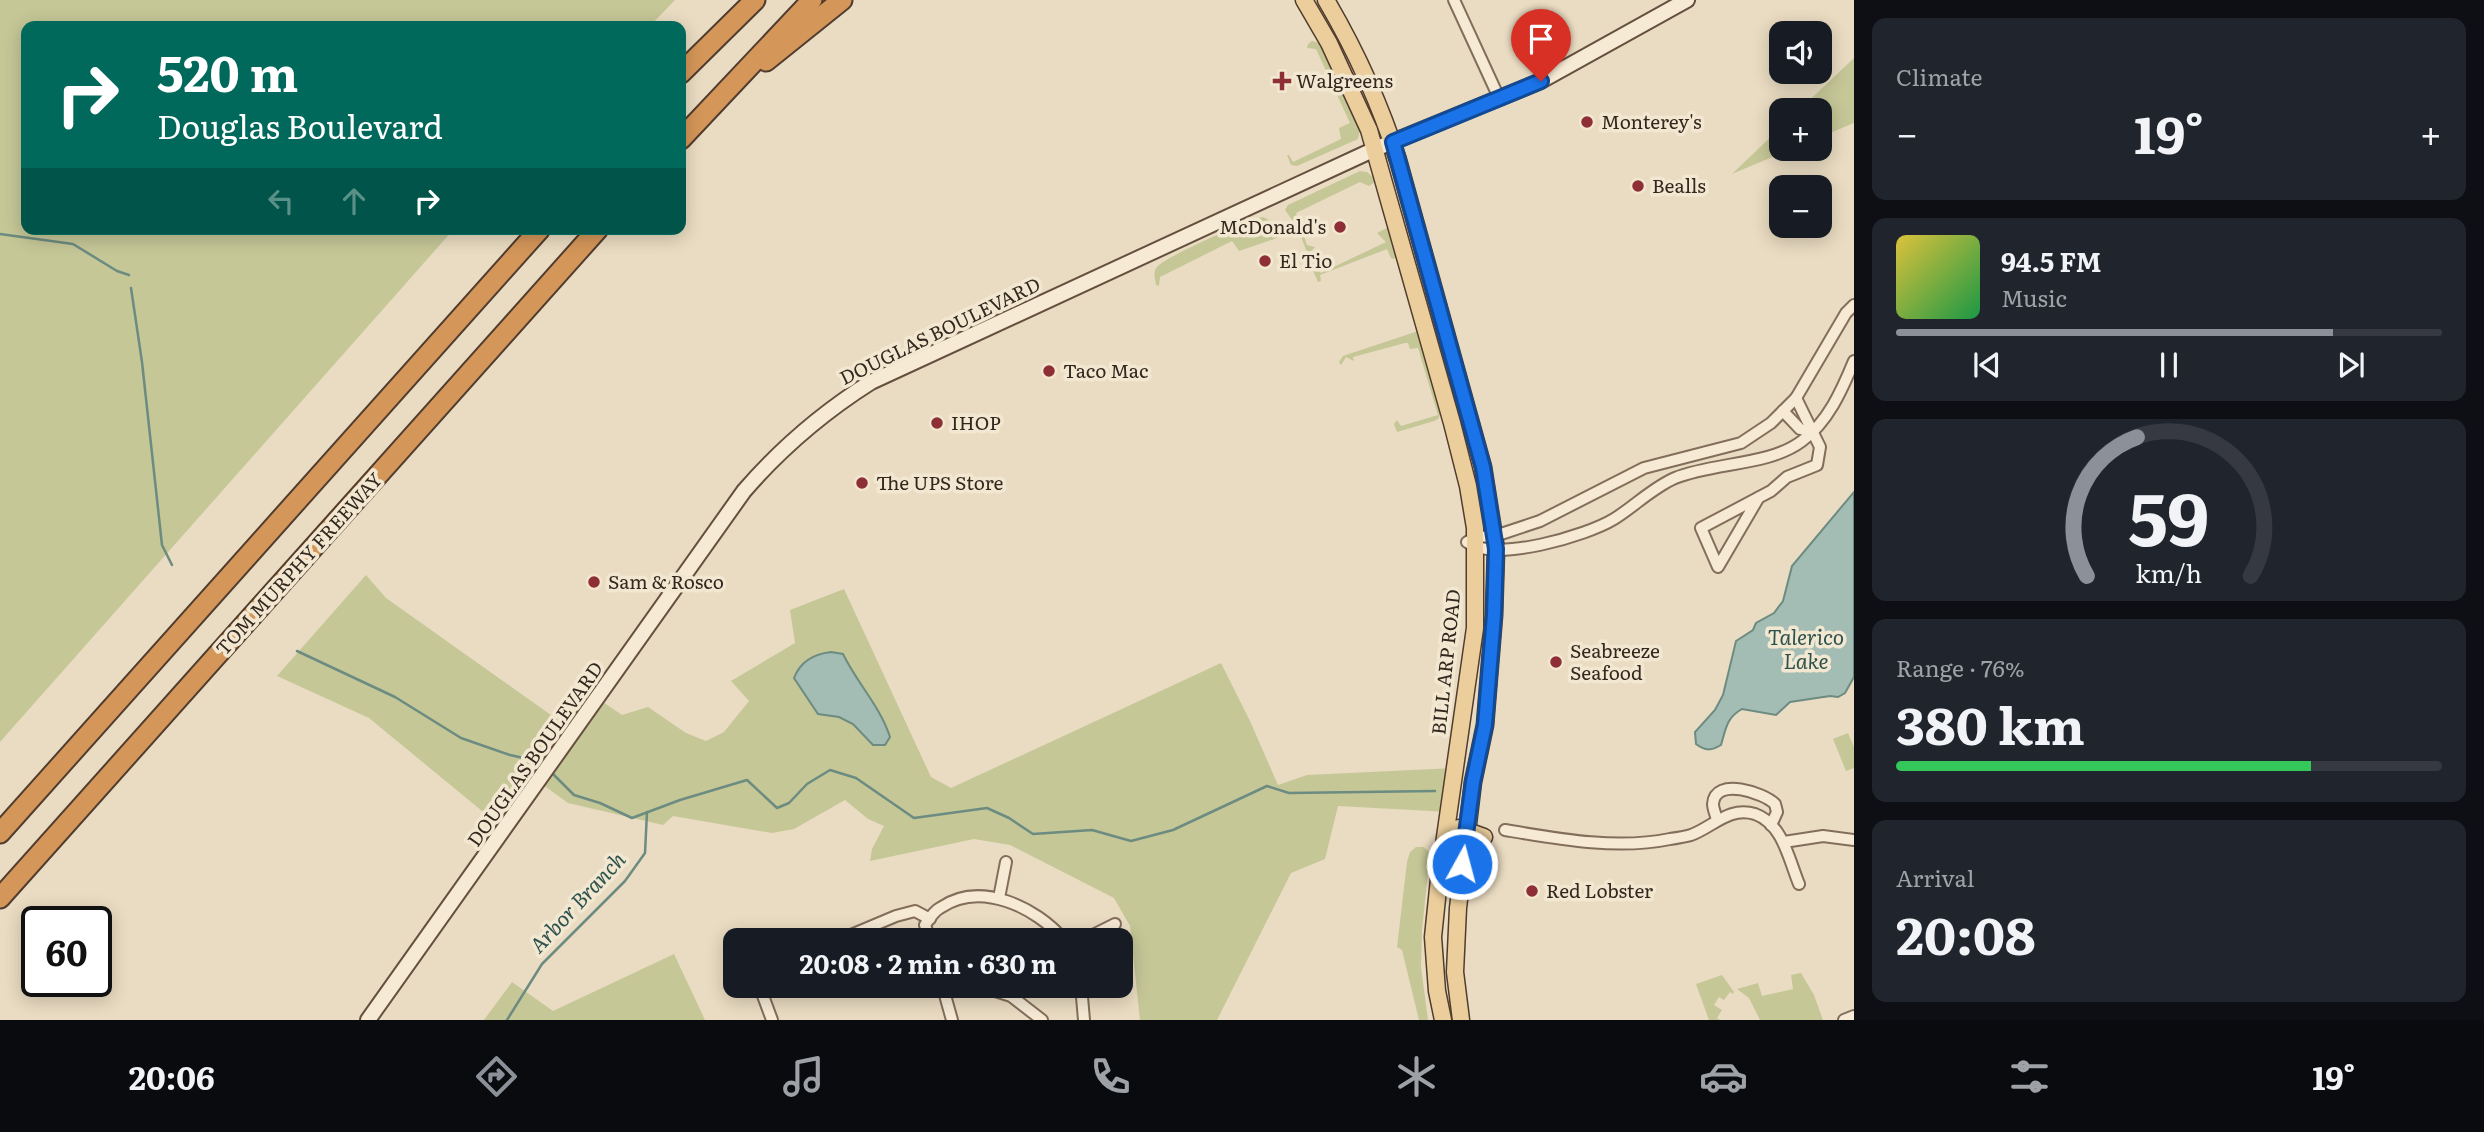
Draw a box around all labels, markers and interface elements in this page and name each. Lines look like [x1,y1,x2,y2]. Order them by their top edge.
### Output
pin [1511,9,1571,81]
icon: arrive [1522,20,1560,58]
map controls [1769,21,1832,238]
button: sound [1769,21,1832,84]
text: 520 m [157,34,298,107]
icon: right [42,49,133,140]
text: Climate [1896,59,1982,93]
place label: Walgreens [1296,66,1393,94]
marker: Walgreens [1274,73,1290,89]
text: 19° [2134,93,2204,170]
button: + [1769,98,1832,161]
text: Douglas Boulevard [157,101,443,149]
text: − [1896,103,1918,160]
text: + [2420,103,2442,160]
place label: Monterey's [1601,107,1702,135]
marker: Monterey's [1579,114,1595,130]
place label: Bealls [1652,171,1706,199]
button: − [1769,175,1832,238]
marker: Bealls [1630,178,1646,194]
icon: left [262,182,300,220]
icon: ahead [335,182,373,220]
icon: right [408,182,446,220]
place label: McDonald's [1219,212,1326,240]
marker: McDonald's [1332,219,1348,235]
text: 94.5 FM [2001,241,2102,280]
place label: El Tio [1279,246,1332,274]
marker: El Tio [1257,253,1273,269]
street label: DOUGLAS BOULEVARD [834,269,1045,391]
text: Music [2001,280,2067,314]
icon: previous [1968,346,2006,384]
icon: pause [2150,346,2188,384]
icon: next [2332,346,2370,384]
place label: Taco Mac [1063,356,1148,384]
marker: Taco Mac [1041,363,1057,379]
place label: IHOP [951,408,1001,436]
marker: IHOP [929,415,945,431]
text: 59 [2129,460,2209,568]
street label: TOM MURPHY FREEWAY [208,465,388,661]
place label: The UPS Store [876,468,1003,496]
marker: The UPS Store [854,475,870,491]
text: km/h [2136,554,2202,591]
place label: Sam & Rosco [608,567,724,595]
marker: Sam & Rosco [586,574,602,590]
street label: BILL ARP ROAD [1423,588,1467,736]
water label: Talerico Lake [1768,620,1844,675]
place label: Seabreeze Seafood [1570,636,1660,686]
text: Range · 76% [1896,650,2024,684]
marker: Seabreeze Seafood [1548,654,1564,670]
street label: DOUGLAS BOULEVARD [460,655,609,852]
text: 380 km [1896,684,2085,761]
position arrow [1425,827,1499,901]
water label: Arbor Branch [521,843,632,959]
text: Arrival [1896,860,1975,894]
place label: Red Lobster [1546,876,1653,904]
marker: Red Lobster [1524,883,1540,899]
text: 20:08 [1896,894,2036,971]
speed limit sign: 60 [21,906,112,997]
text: 20:08 · 2 min · 630 m [799,943,1057,982]
text: 20:06 [129,1052,215,1100]
icon: directions [472,1052,521,1101]
icon: music [779,1052,828,1101]
icon: phone [1086,1052,1135,1101]
icon: climate [1392,1052,1441,1101]
icon: car [1699,1052,1748,1101]
icon: filters [2005,1052,2054,1101]
text: 19° [2312,1052,2355,1100]

